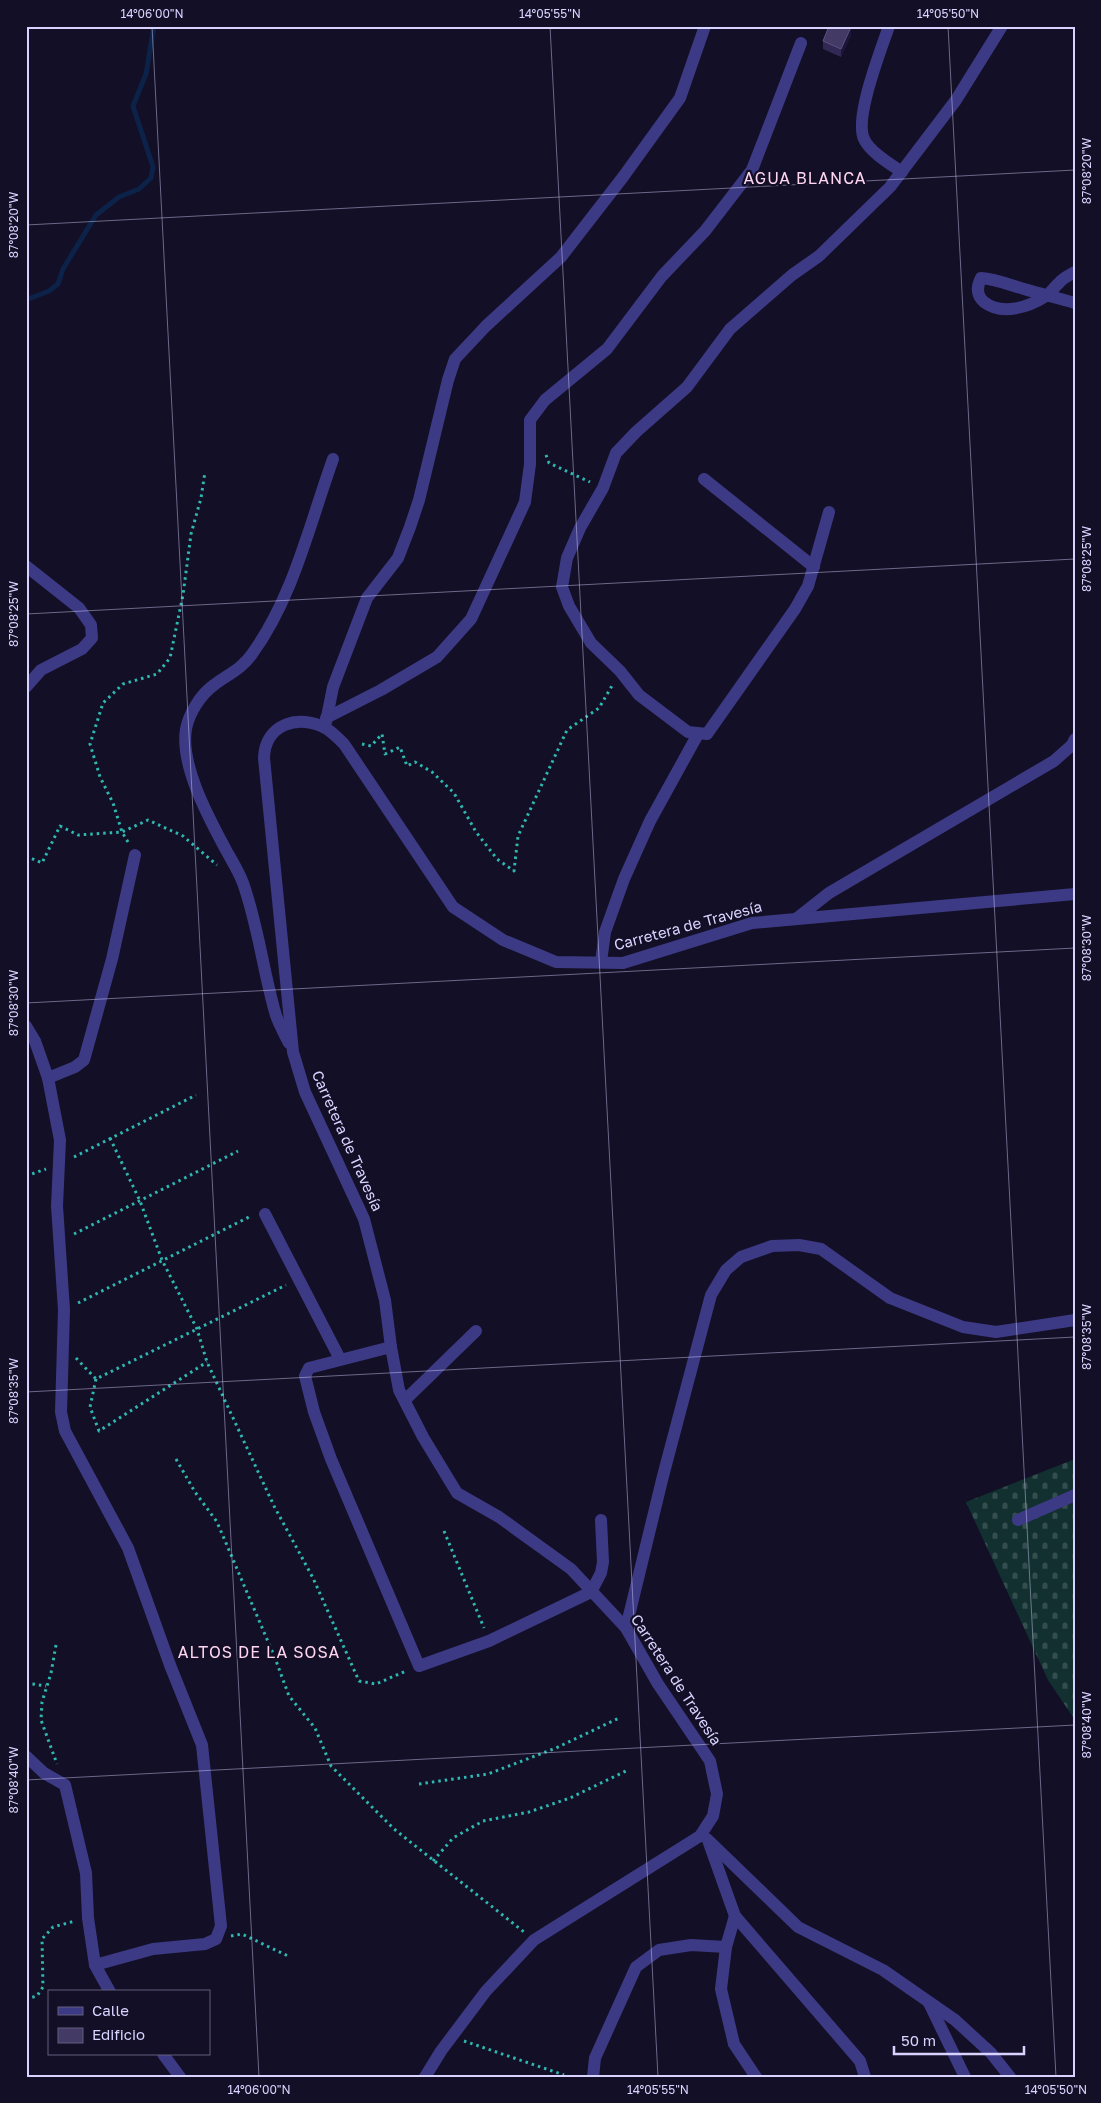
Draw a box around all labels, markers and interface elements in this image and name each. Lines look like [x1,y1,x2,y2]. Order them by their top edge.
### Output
text: 14°06'00"N [120,6,184,21]
text: 14°05'55"N [519,6,581,21]
text: 14°05'50"N [917,6,979,21]
text: 87°08'20"W [1079,137,1094,204]
district label: AGUA BLANCA [743,168,867,188]
text: 87°08'20"W [6,191,21,258]
text: 87°08'25"W [1079,525,1094,592]
text: 87°08'25"W [6,580,21,647]
street label: Carretera de Travesía [612,897,764,953]
text: 87°08'30"W [1079,914,1094,981]
text: 87°08'30"W [6,969,21,1036]
street label: Carretera de Travesía [309,1067,387,1214]
text: 87°08'35"W [1079,1303,1094,1370]
text: 87°08'35"W [6,1357,21,1424]
street label: Carretera de Travesía [628,1611,726,1748]
district label: ALTOS DE LA SOSA [178,1642,340,1662]
text: 87°08'40"W [1079,1691,1094,1758]
text: 87°08'40"W [6,1746,21,1813]
legend [48,1990,210,2056]
text: Calle [92,2001,129,2019]
scale bar [894,2023,1024,2055]
text: Edificio [92,2025,145,2043]
text: 50 m [901,2031,936,2049]
text: 14°06'00"N [227,2082,291,2097]
text: 14°05'55"N [627,2082,689,2097]
text: 14°05'50"N [1025,2082,1087,2097]

